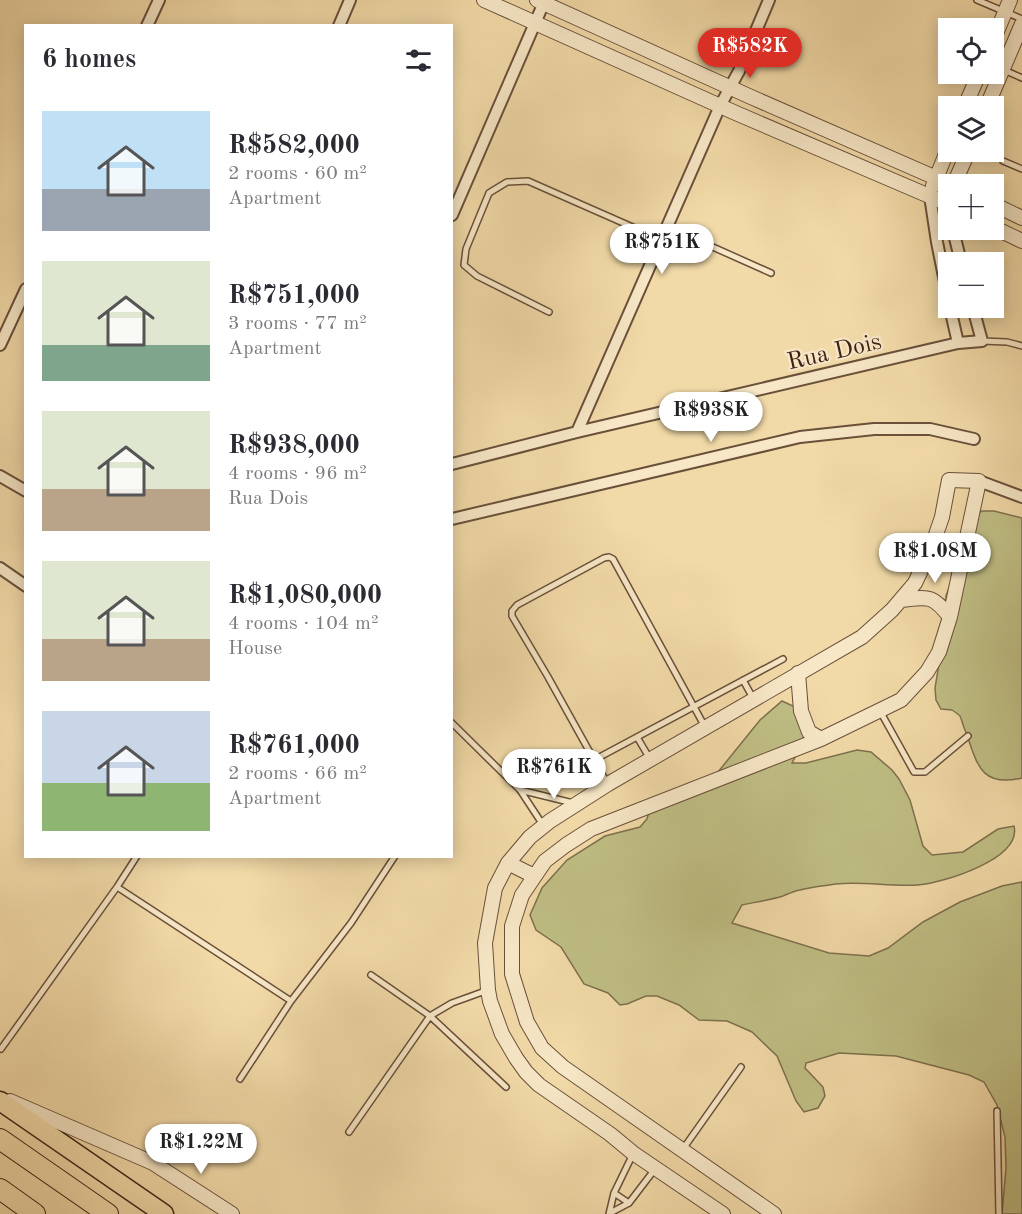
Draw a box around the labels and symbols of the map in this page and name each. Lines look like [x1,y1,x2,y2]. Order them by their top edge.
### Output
pin: R$582K [701,28,799,79]
pin: R$751K [613,224,711,275]
street label: Rua Dois [785,330,884,375]
pin: R$938K [662,392,760,443]
pin: R$1.08M [880,533,990,584]
pin: R$761K [505,749,603,800]
pin: R$1.22M [146,1124,256,1175]

